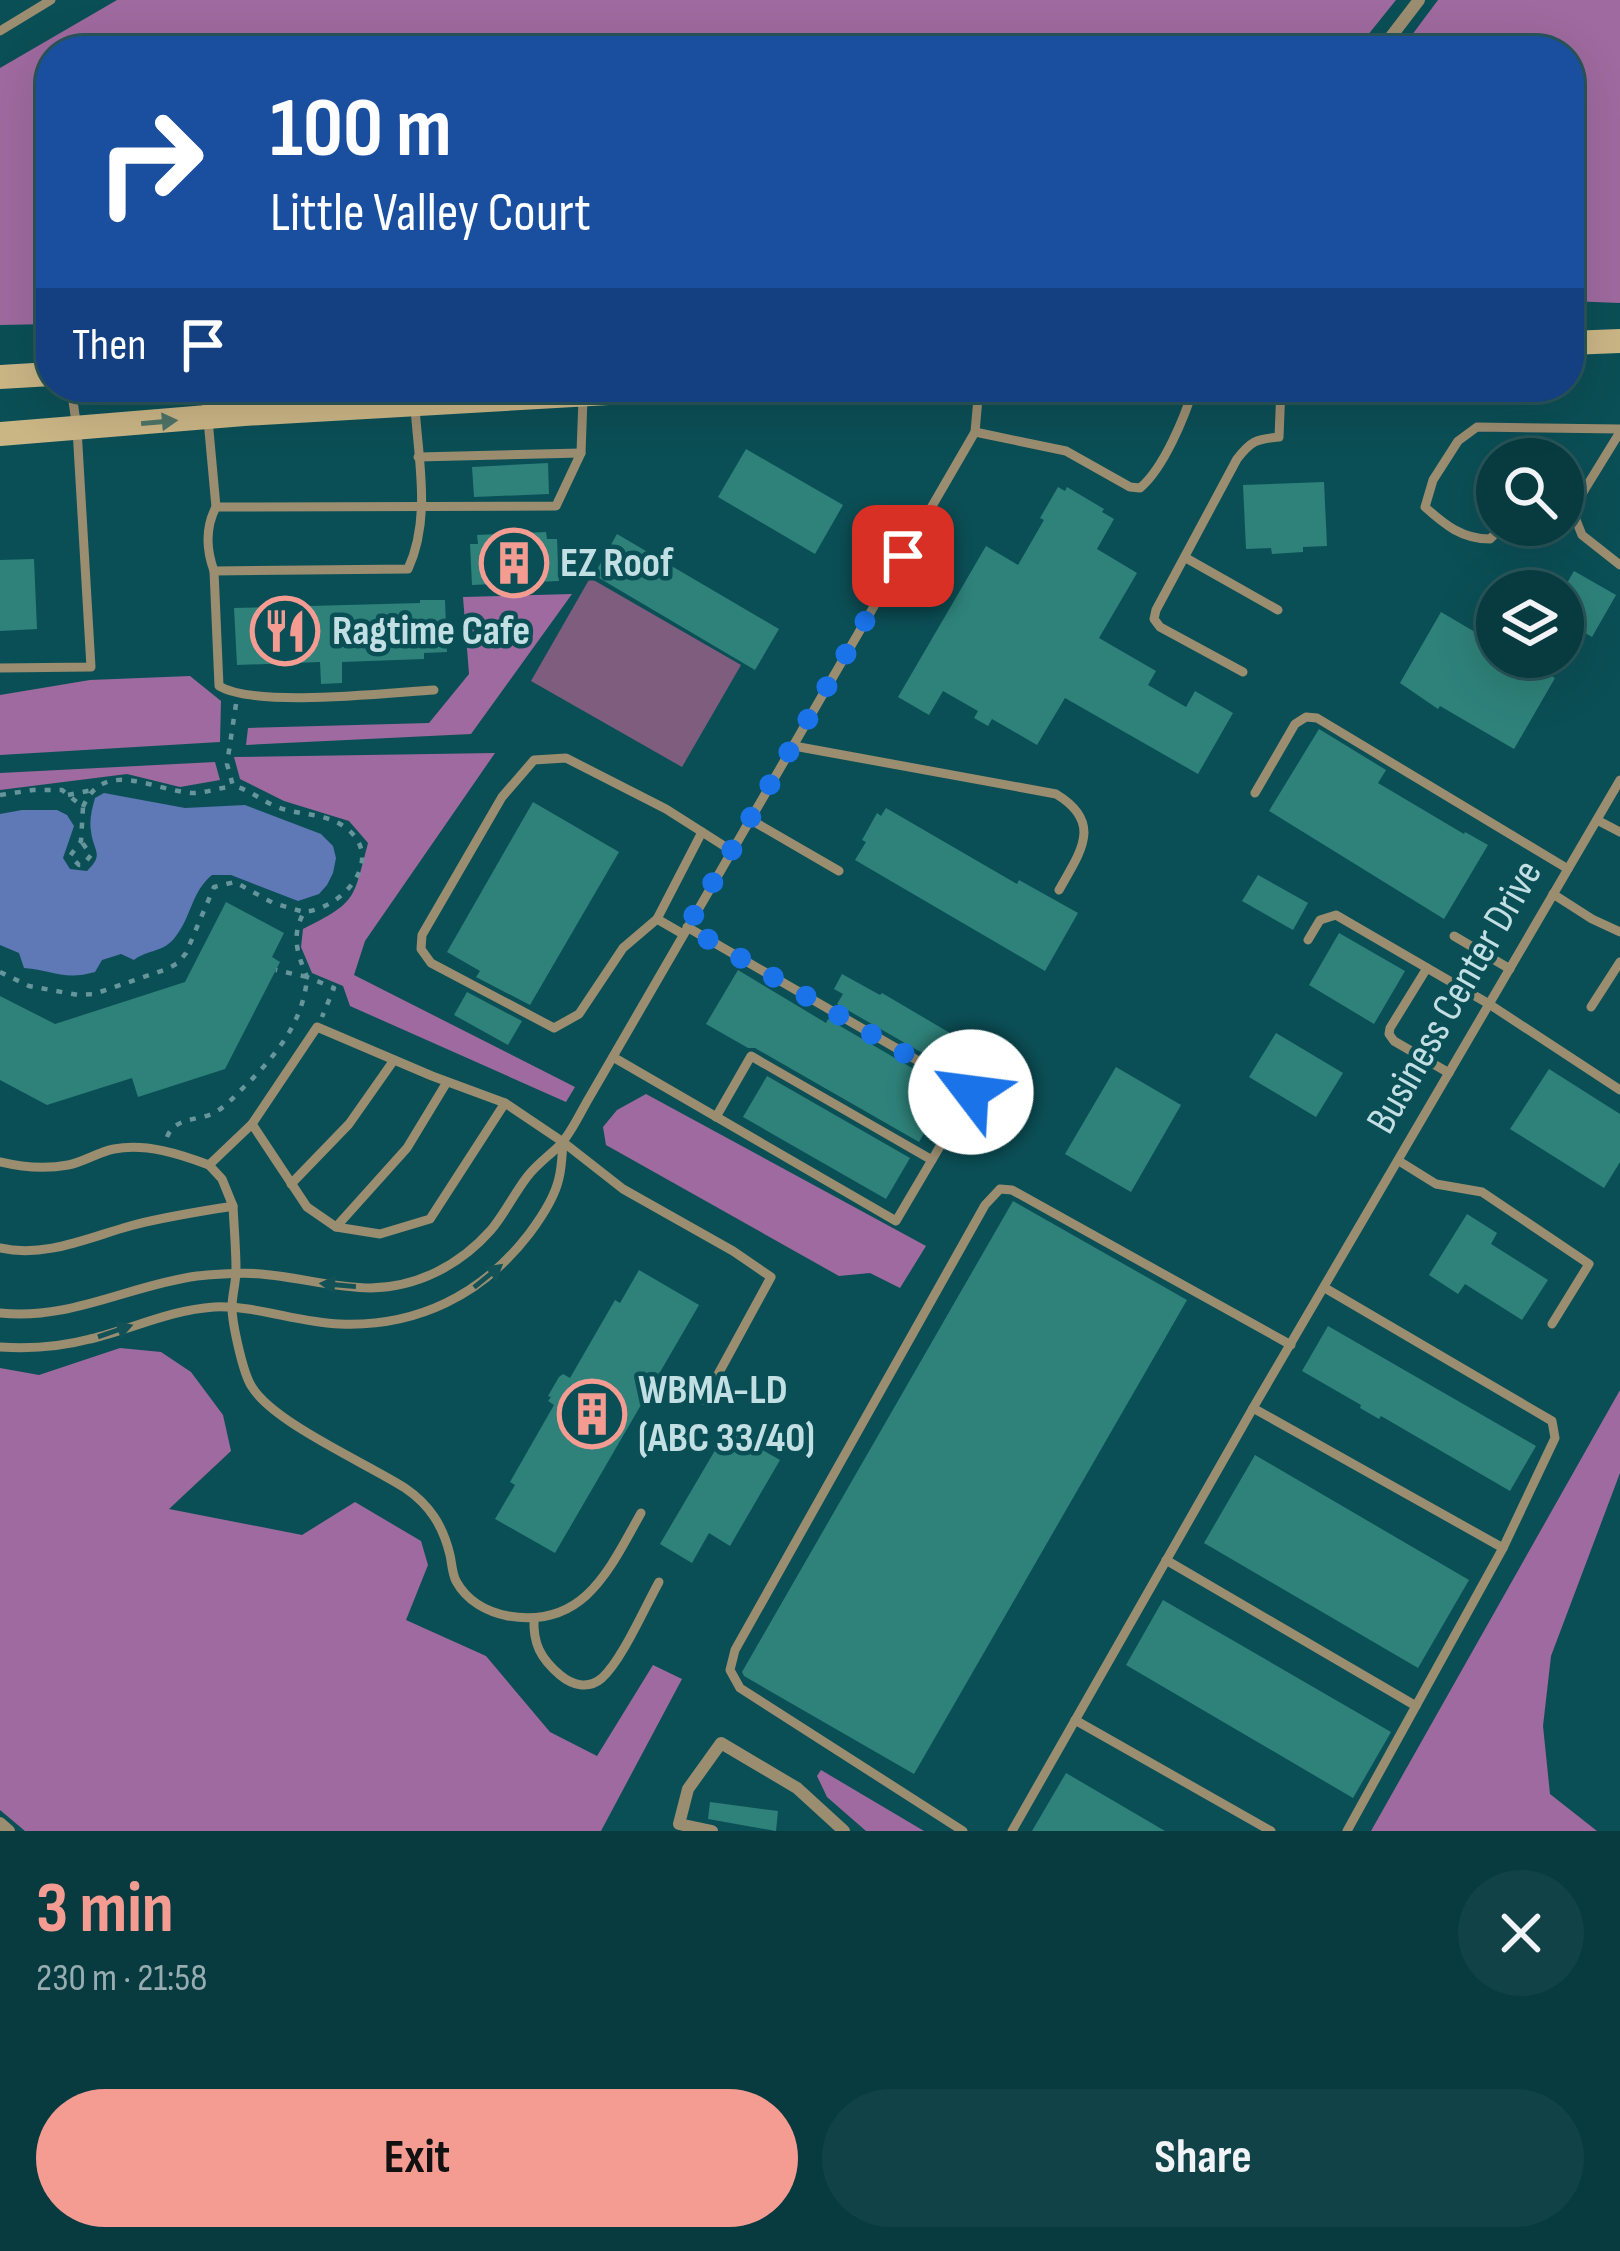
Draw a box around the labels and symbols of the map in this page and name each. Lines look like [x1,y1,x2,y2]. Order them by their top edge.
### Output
one-way arrow [140,412,178,431]
pin [852,505,954,607]
building icon: EZ Roof [479,528,549,598]
place label: EZ Roof [560,538,674,589]
restaurant icon: Ragtime Cafe [250,596,320,666]
place label: Ragtime Cafe [332,606,530,657]
street label: Business Center Drive [1356,851,1554,1143]
position arrow [908,1029,1034,1155]
one-way arrow [473,1264,504,1289]
one-way arrow [319,1275,356,1294]
one-way arrow [97,1321,134,1340]
place label: WBMA-LD (ABC 33/40) [638,1365,815,1464]
building icon: WBMA-LD (ABC 33/40) [557,1379,627,1449]

